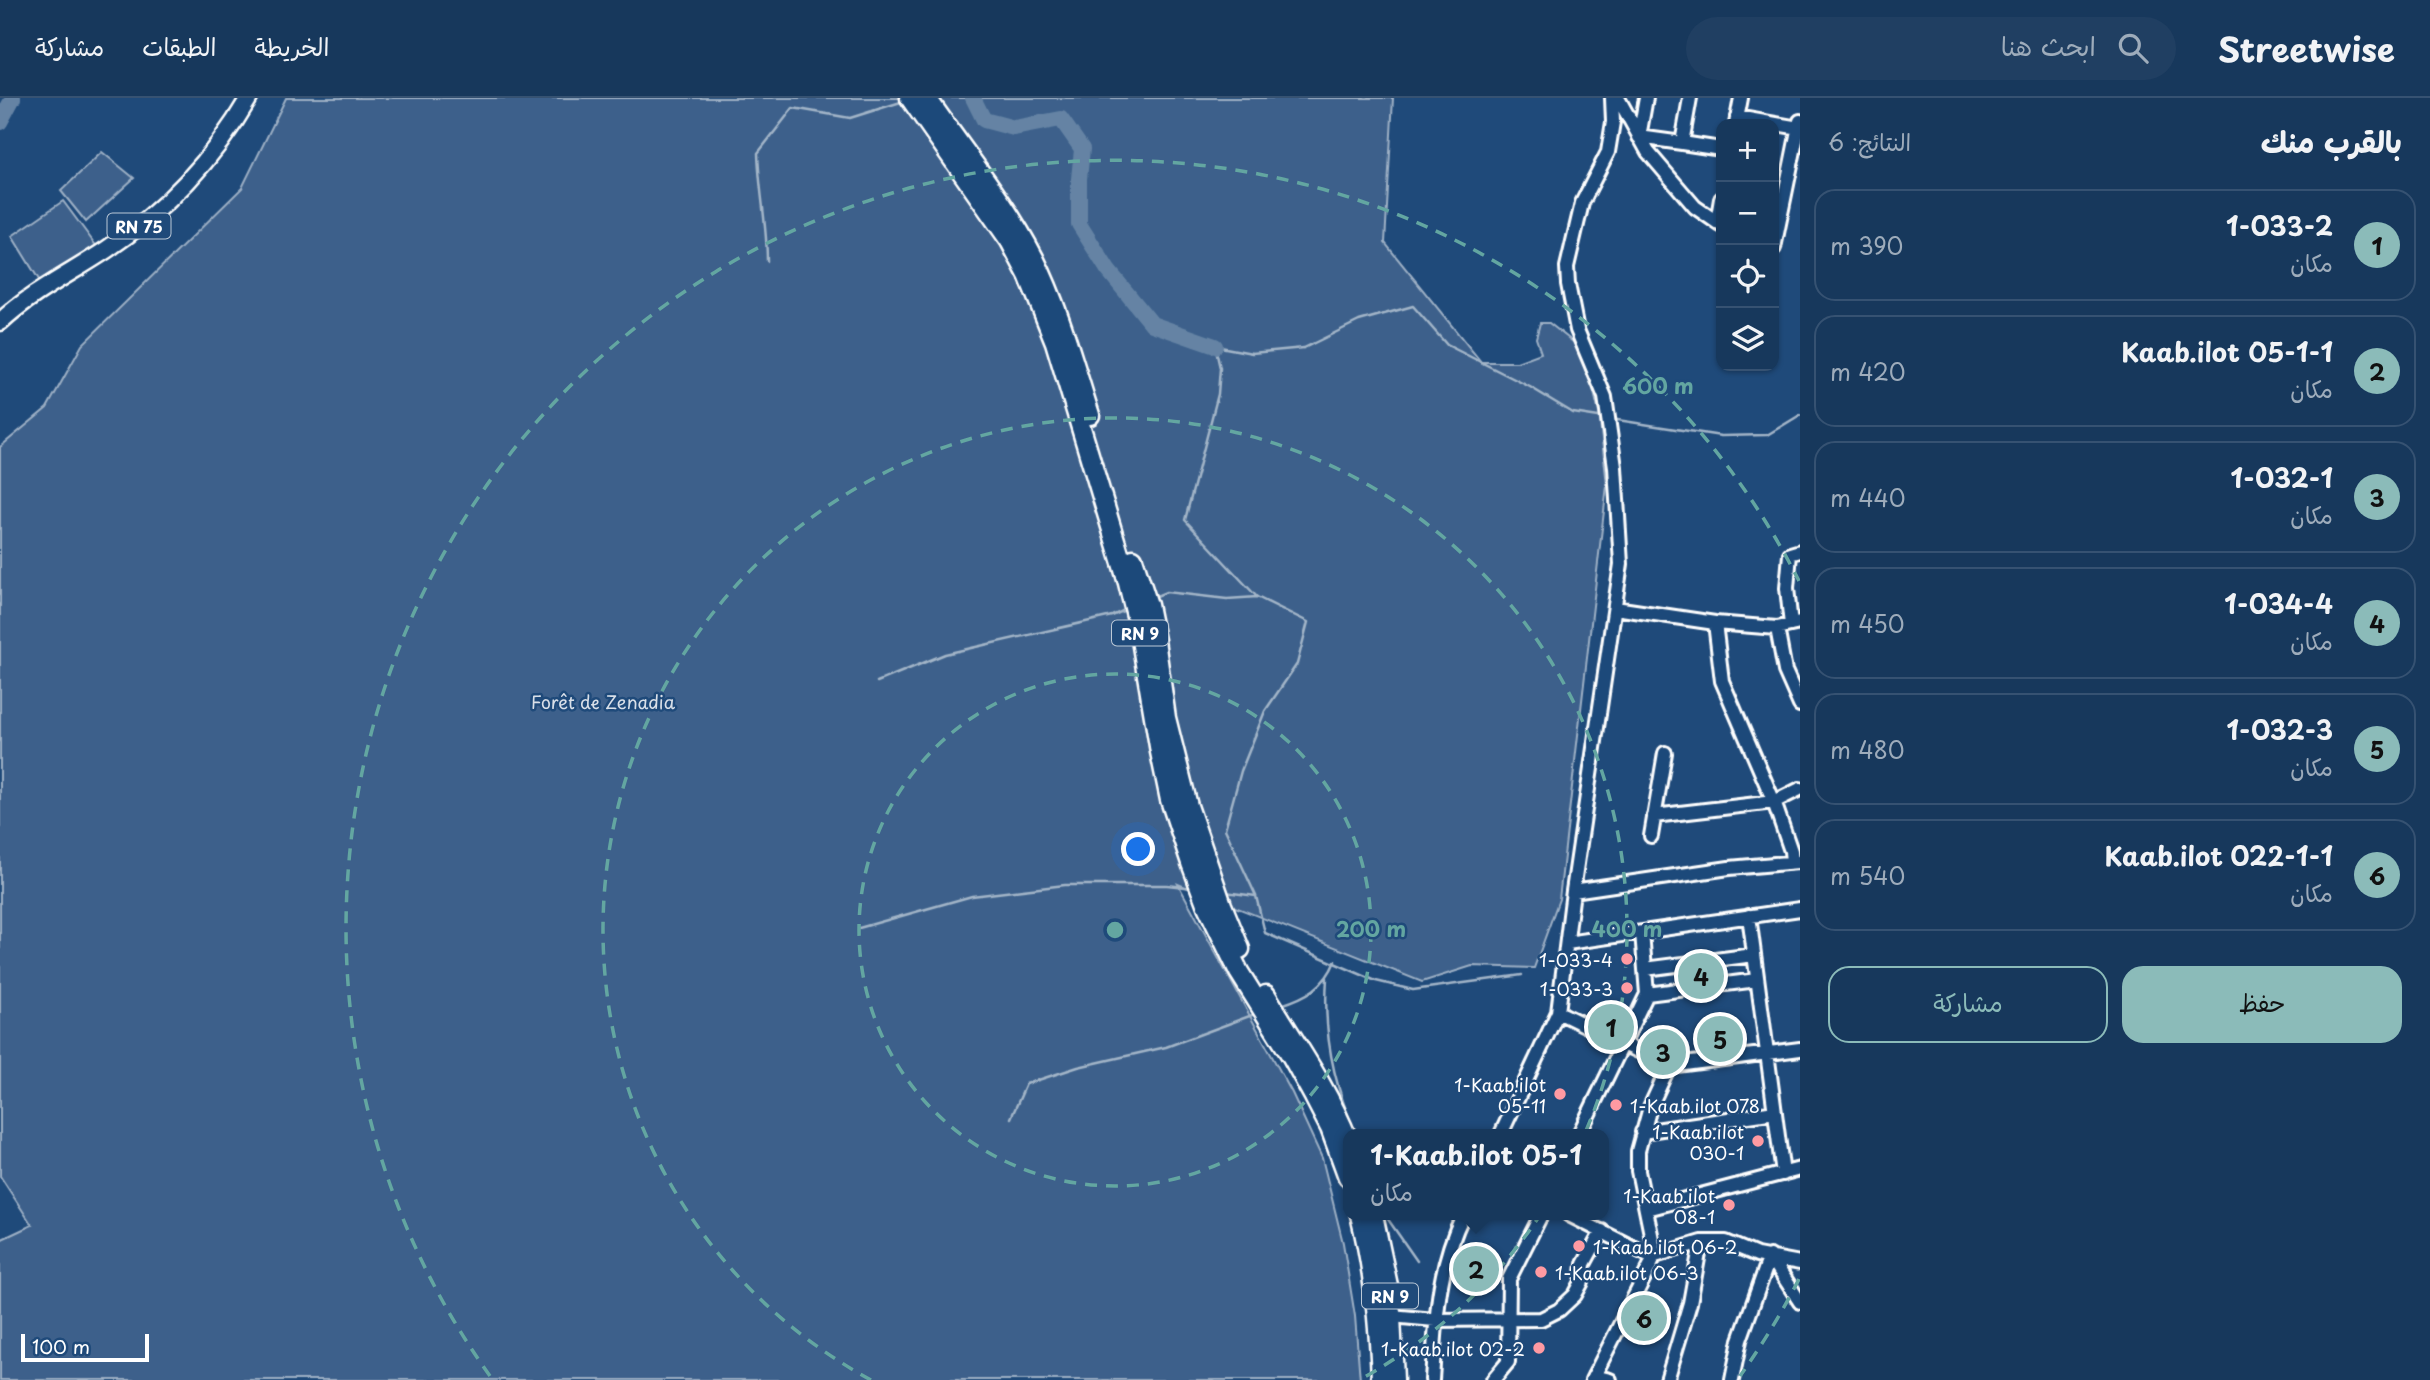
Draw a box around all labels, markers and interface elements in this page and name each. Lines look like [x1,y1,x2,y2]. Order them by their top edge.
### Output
search box [1686,17,2176,80]
text: Streetwise [2218,23,2395,73]
text: ابحث هنا [2001,26,2096,65]
text: مشاركة [35,28,104,64]
text: الطبقات [142,28,217,64]
text: الخريطة [255,28,329,64]
icon: search [2114,29,2152,67]
text: بالقرب منك [2261,118,2402,163]
map controls [1716,119,1779,371]
button: + [1716,119,1779,182]
text: النتائج: 6 [1828,124,1911,159]
button: − [1716,182,1779,245]
text: 1-033-2 [2226,206,2333,245]
road number: RN 75 [108,214,170,238]
text: 390 m [1830,228,1903,263]
text: 1 [2372,228,2383,263]
button: locate [1716,245,1779,308]
text: مكان [2290,245,2333,280]
button: layers [1716,308,1779,371]
text: 1-Kaab.ilot 05-1 [2121,332,2333,371]
text: 420 m [1830,354,1906,389]
text: 2 [2369,354,2385,389]
text: 600 m [1622,369,1694,401]
text: مكان [2290,371,2333,406]
text: 1-032-1 [2231,458,2333,497]
text: 440 m [1830,480,1906,515]
text: 3 [2369,480,2385,515]
text: مكان [2290,497,2333,532]
text: 1-034-4 [2224,584,2333,623]
text: 450 m [1830,606,1905,641]
text: 4 [2369,606,2385,641]
road number: RN 9 [1112,620,1168,646]
text: مكان [2290,623,2333,658]
park label: Forêt de Zenadia [531,688,676,715]
text: 1-032-3 [2226,710,2333,749]
text: 480 m [1830,732,1905,767]
text: 5 [2370,732,2384,767]
text: مكان [2290,749,2333,784]
your location [1121,832,1155,866]
text: 1-Kaab.ilot 022-1 [2104,836,2333,875]
text: 540 m [1830,858,1905,893]
text: 6 [2369,858,2385,893]
text: مكان [2290,875,2333,910]
text: 200 m [1336,912,1406,944]
text: 400 m [1592,912,1662,944]
centre of rings [1103,918,1127,942]
place label: 1-033-4 [1539,946,1613,973]
pin: 4 [1678,950,1724,1002]
marker: 1-033-4 [1619,951,1635,967]
button: مشاركة [1828,966,2108,1043]
button: حفظ [2122,966,2402,1043]
place label: 1-033-3 [1540,975,1613,1002]
marker: 1-033-3 [1619,980,1635,996]
pin: 1 [1588,1001,1634,1053]
pin: 5 [1697,1013,1743,1065]
pin: 3 [1640,1026,1686,1078]
place label: 1-Kaab.ilot 05-11 [1454,1071,1546,1119]
marker: 1-Kaab.ilot 05-11 [1552,1086,1568,1102]
place label: 1-Kaab.ilot 078 [1630,1092,1760,1119]
marker: 1-Kaab.ilot 078 [1608,1097,1624,1113]
place label: 1-Kaab.ilot 030-1 [1652,1118,1744,1166]
popup [1343,1129,1609,1220]
marker: 1-Kaab.ilot 030-1 [1750,1133,1766,1149]
text: 1-Kaab.ilot 05-1 [1370,1135,1582,1174]
text: مكان [1370,1174,1413,1209]
place label: 1-Kaab.ilot 08-1 [1623,1182,1715,1230]
marker: 1-Kaab.ilot 08-1 [1721,1197,1737,1213]
place label: 1-Kaab.ilot 06-2 [1593,1233,1738,1260]
marker: 1-Kaab.ilot 06-2 [1571,1238,1587,1254]
pin: 2 [1453,1243,1499,1295]
place label: 1-Kaab.ilot 06-3 [1555,1259,1699,1286]
marker: 1-Kaab.ilot 06-3 [1533,1264,1549,1280]
road number: RN 9 [1362,1284,1418,1308]
pin: 6 [1621,1292,1667,1344]
scale bar [21,1331,149,1363]
text: 100 m [32,1332,90,1360]
place label: 1-Kaab.ilot 02-2 [1381,1335,1525,1362]
marker: 1-Kaab.ilot 02-2 [1531,1340,1547,1356]

